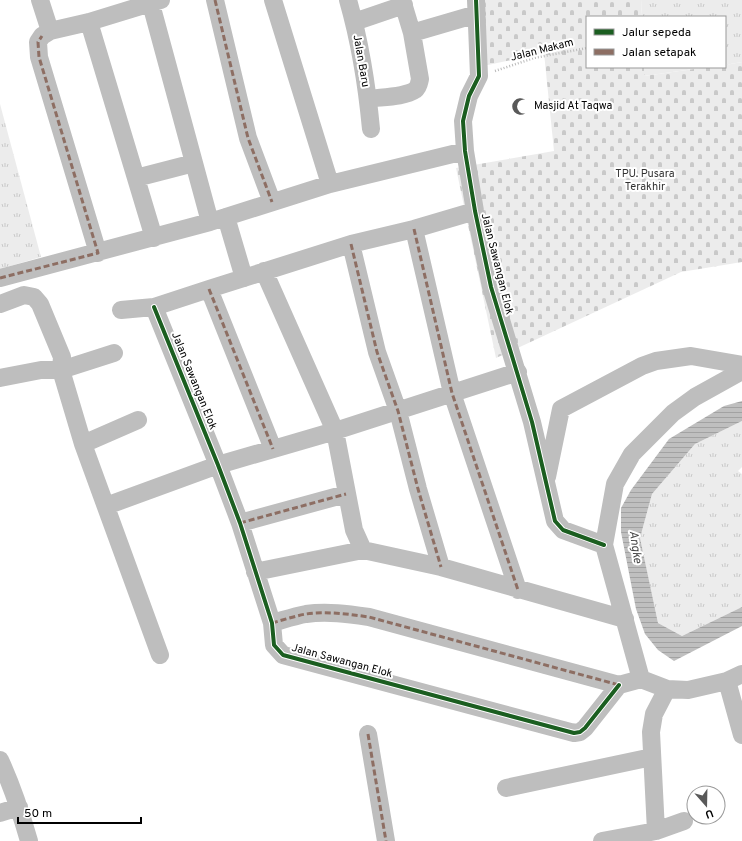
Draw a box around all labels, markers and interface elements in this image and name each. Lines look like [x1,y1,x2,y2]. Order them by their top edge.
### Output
legend [586,16,726,68]
text: Jalur sepeda [622,25,691,41]
street label: Jalan Baru [350,34,372,88]
street label: Jalan Makam [509,35,575,65]
text: Jalan setapak [622,45,696,61]
mosque icon: Masjid At Taqwa [511,96,531,116]
place label: Masjid At Taqwa [534,99,613,113]
park label: TPU. Pusara Terakhir [615,167,675,194]
street label: Jalan Sawangan Elok [478,212,516,316]
street label: Jalan Sawangan Elok [168,330,220,432]
water label: Angke [625,530,645,565]
street label: Jalan Sawangan Elok [290,641,394,681]
north arrow [686,785,726,825]
scale bar [18,799,141,825]
text: 50 m [24,806,52,822]
text: U [703,806,715,821]

